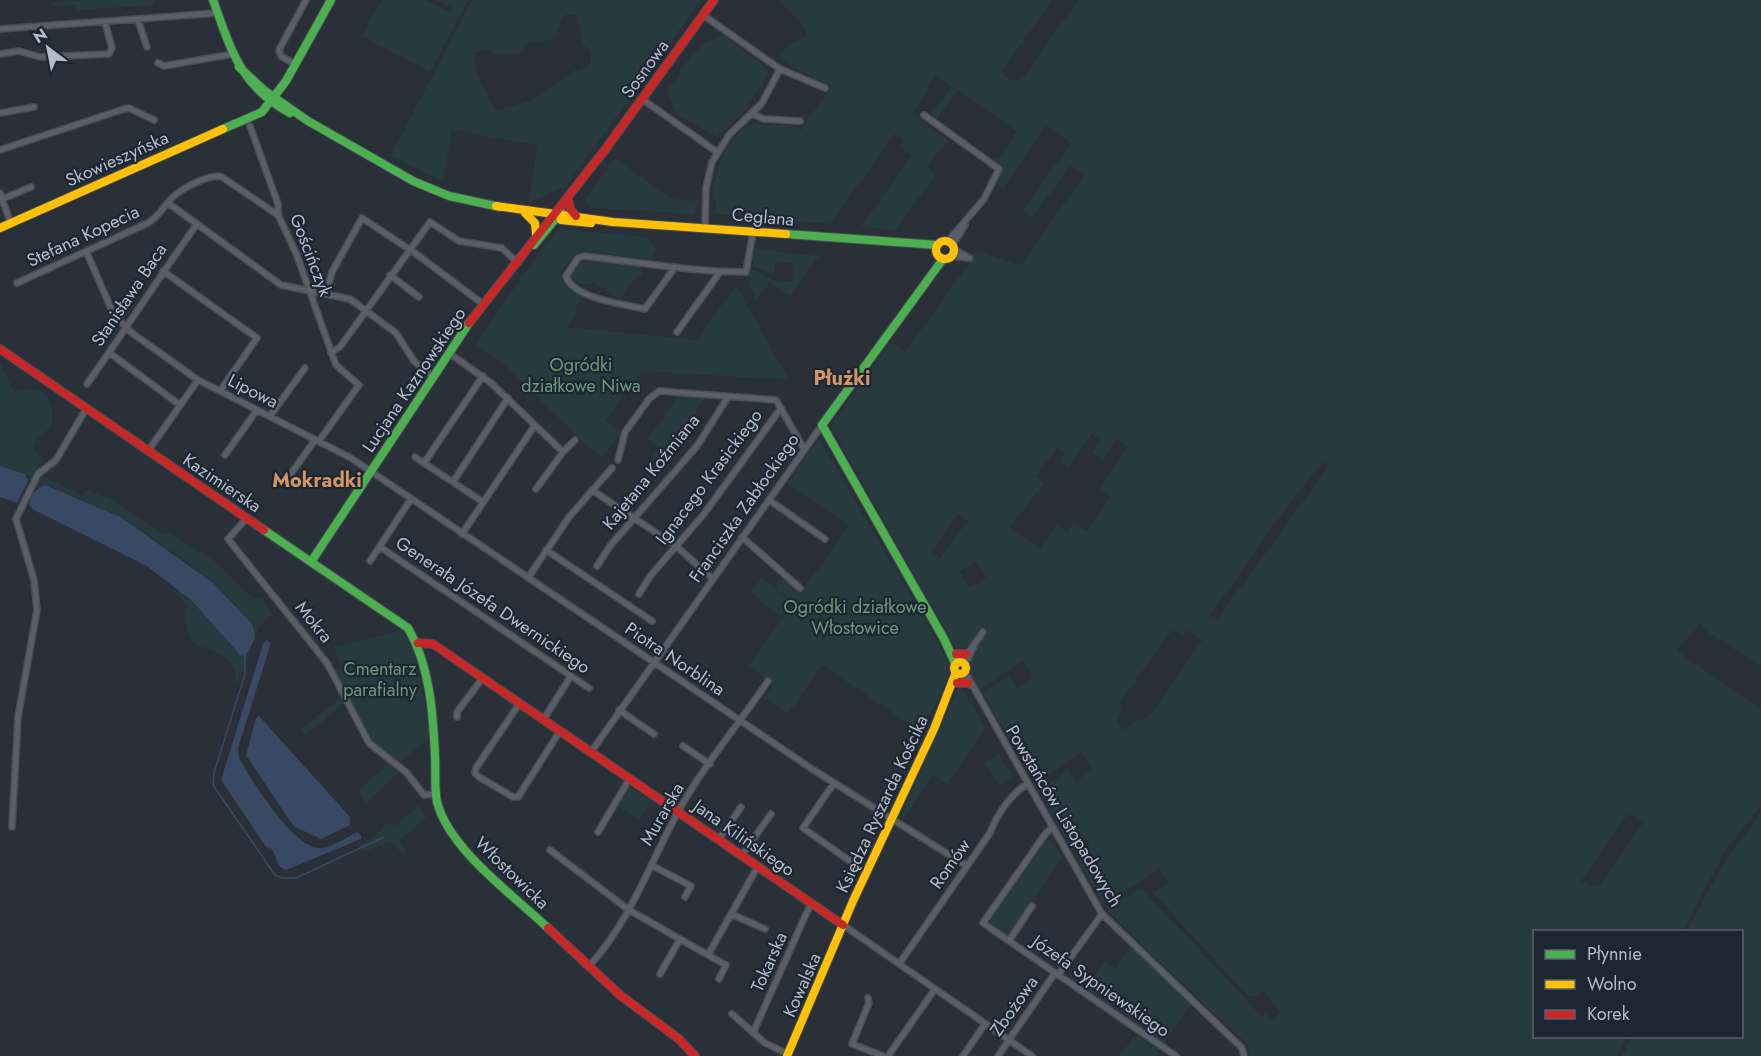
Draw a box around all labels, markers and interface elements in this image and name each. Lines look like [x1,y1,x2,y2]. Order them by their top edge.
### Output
north arrow [18,18,78,78]
text: N [29,23,52,49]
street label: Sosnowa [615,34,675,104]
street label: Skowieszyńska [61,125,173,193]
street label: Stefana Kopecia [22,199,144,273]
street label: Ceglana [731,201,795,233]
street label: Gościńczyk [283,210,339,300]
street label: Stanisława Baca [85,238,173,352]
street label: Lucjana Kaznowskiego [356,302,472,458]
park label: Ogródki działkowe Niwa [521,352,641,399]
district label: Płużki [814,364,870,393]
street label: Lipowa [223,367,283,415]
street label: Ignacego Krasickiego [649,404,769,550]
street label: Kajetana Koźmiana [596,409,706,535]
street label: Franciszka Zabłockiego [683,428,805,588]
street label: Kazimierska [178,447,266,519]
district label: Mokradki [272,466,362,495]
street label: Generała Józefa Dwernickiego [390,530,596,680]
park label: Ogródki działkowe Włostowice [784,594,926,641]
street label: Mokra [289,595,339,649]
street label: Piotra Norblina [620,616,730,702]
park label: Cmentarz parafialny [343,656,417,703]
street label: Księdza Ryszarda Kościka [829,711,935,897]
street label: Powstańców Listopadowych [999,720,1129,912]
street label: Murarska [634,778,690,850]
street label: Jana Kilińskiego [686,792,800,883]
street label: Włostowicka [469,831,555,915]
street label: Romów [923,833,977,894]
street label: Józefa Sypniewskiego [1025,927,1175,1043]
street label: Tokarska [744,928,794,996]
legend [1533,930,1743,1038]
text: Płynnie [1587,941,1642,967]
street label: Kowalska [776,949,828,1021]
street label: Zbożowa [984,970,1044,1042]
text: Wolno [1587,971,1637,997]
text: Korek [1587,1001,1630,1027]

